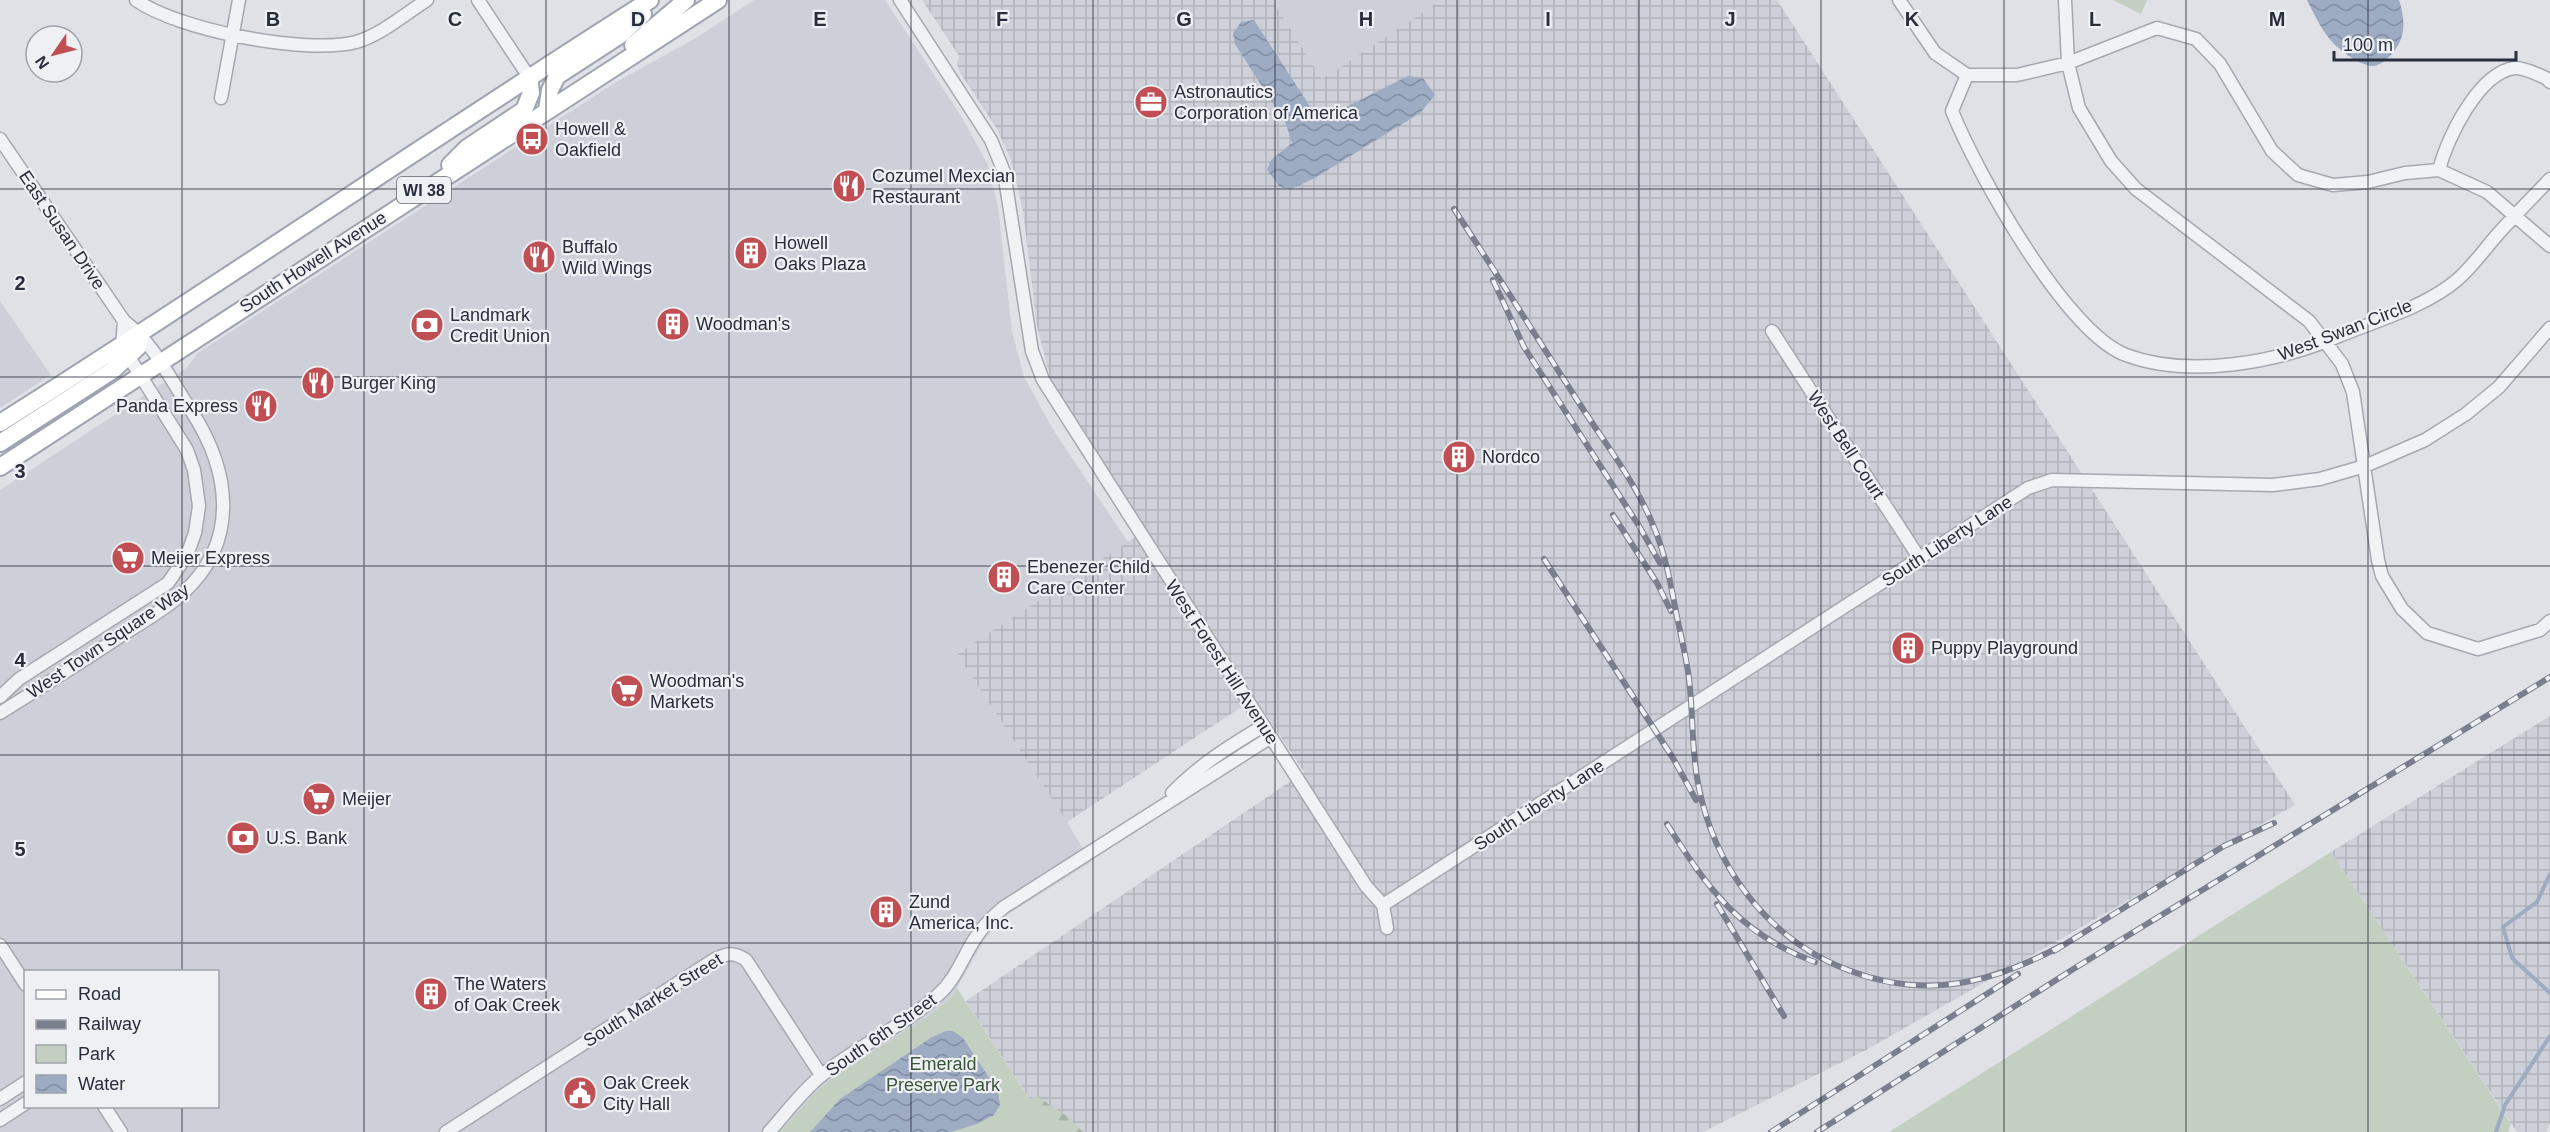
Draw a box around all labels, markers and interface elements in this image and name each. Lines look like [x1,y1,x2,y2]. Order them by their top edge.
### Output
text: B [266,8,280,30]
text: C [448,8,462,30]
text: D [631,8,645,30]
text: E [813,8,827,30]
text: F [996,8,1008,30]
text: G [1176,8,1192,30]
text: H [1359,8,1373,30]
text: I [1545,8,1551,30]
text: J [1724,8,1736,30]
text: K [1905,8,1920,30]
text: L [2089,8,2101,30]
text: M [2269,8,2285,30]
north arrow [24,24,84,84]
scale bar [2334,24,2516,62]
text: 100 m [2343,35,2393,55]
text: N [32,53,52,72]
place label: Astronautics Corporation of America [1174,82,1359,123]
office icon: Astronautics Corporation of America [1133,84,1169,120]
place label: Howell & Oakfield [555,119,626,160]
bus stop icon: Howell & Oakfield [514,121,550,157]
place label: Cozumel Mexcian Restaurant [872,166,1015,207]
street label: East Susan Drive [15,167,109,293]
restaurant icon: Cozumel Mexcian Restaurant [831,168,867,204]
road number: WI 38 [397,177,451,203]
street label: South Howell Avenue [236,207,390,317]
place label: Howell Oaks Plaza [774,233,867,274]
building icon: Howell Oaks Plaza [733,235,769,271]
place label: Buffalo Wild Wings [562,237,652,278]
restaurant icon: Buffalo Wild Wings [521,239,557,275]
text: 2 [14,272,26,294]
street label: West Swan Circle [2275,295,2415,365]
place label: Landmark Credit Union [450,305,550,346]
building icon: Woodman's [655,306,691,342]
bank icon: Landmark Credit Union [409,307,445,343]
place label: Woodman's [696,314,790,334]
restaurant icon: Burger King [300,365,336,401]
place label: Burger King [341,373,436,393]
street label: West Bell Court [1804,387,1888,503]
restaurant icon: Panda Express [243,388,279,424]
place label: Panda Express [116,396,238,416]
building icon: Nordco [1441,439,1477,475]
place label: Nordco [1482,447,1540,467]
text: 3 [14,460,26,482]
street label: South Liberty Lane [1878,491,2016,591]
supermarket icon: Meijer Express [110,540,146,576]
place label: Meijer Express [151,548,270,568]
place label: Ebenezer Child Care Center [1027,557,1150,598]
building icon: Ebenezer Child Care Center [986,559,1022,595]
street label: West Forest Hill Avenue [1161,576,1283,748]
street label: West Town Square Way [23,579,193,703]
building icon: Puppy Playground [1890,630,1926,666]
place label: Puppy Playground [1931,638,2078,658]
text: 4 [14,649,26,671]
place label: Woodman's Markets [650,671,744,712]
supermarket icon: Woodman's Markets [609,673,645,709]
street label: South Liberty Lane [1470,755,1608,855]
supermarket icon: Meijer [301,781,337,817]
place label: Meijer [342,789,391,809]
bank icon: U.S. Bank [225,820,261,856]
place label: U.S. Bank [266,828,348,848]
text: 5 [14,838,26,860]
place label: Zund America, Inc. [909,892,1014,933]
building icon: Zund America, Inc. [868,894,904,930]
street label: South Market Street [580,949,726,1051]
legend [24,970,219,1108]
place label: The Waters of Oak Creek [454,974,561,1015]
building icon: The Waters of Oak Creek [413,976,449,1012]
text: Road [78,984,121,1004]
street label: South 6th Street [822,989,940,1081]
text: Railway [78,1014,141,1034]
text: Park [78,1044,116,1064]
park label: Emerald Preserve Park [886,1054,1001,1095]
place label: Oak Creek City Hall [603,1073,690,1114]
text: Water [78,1074,125,1094]
public building icon: Oak Creek City Hall [562,1075,598,1111]

